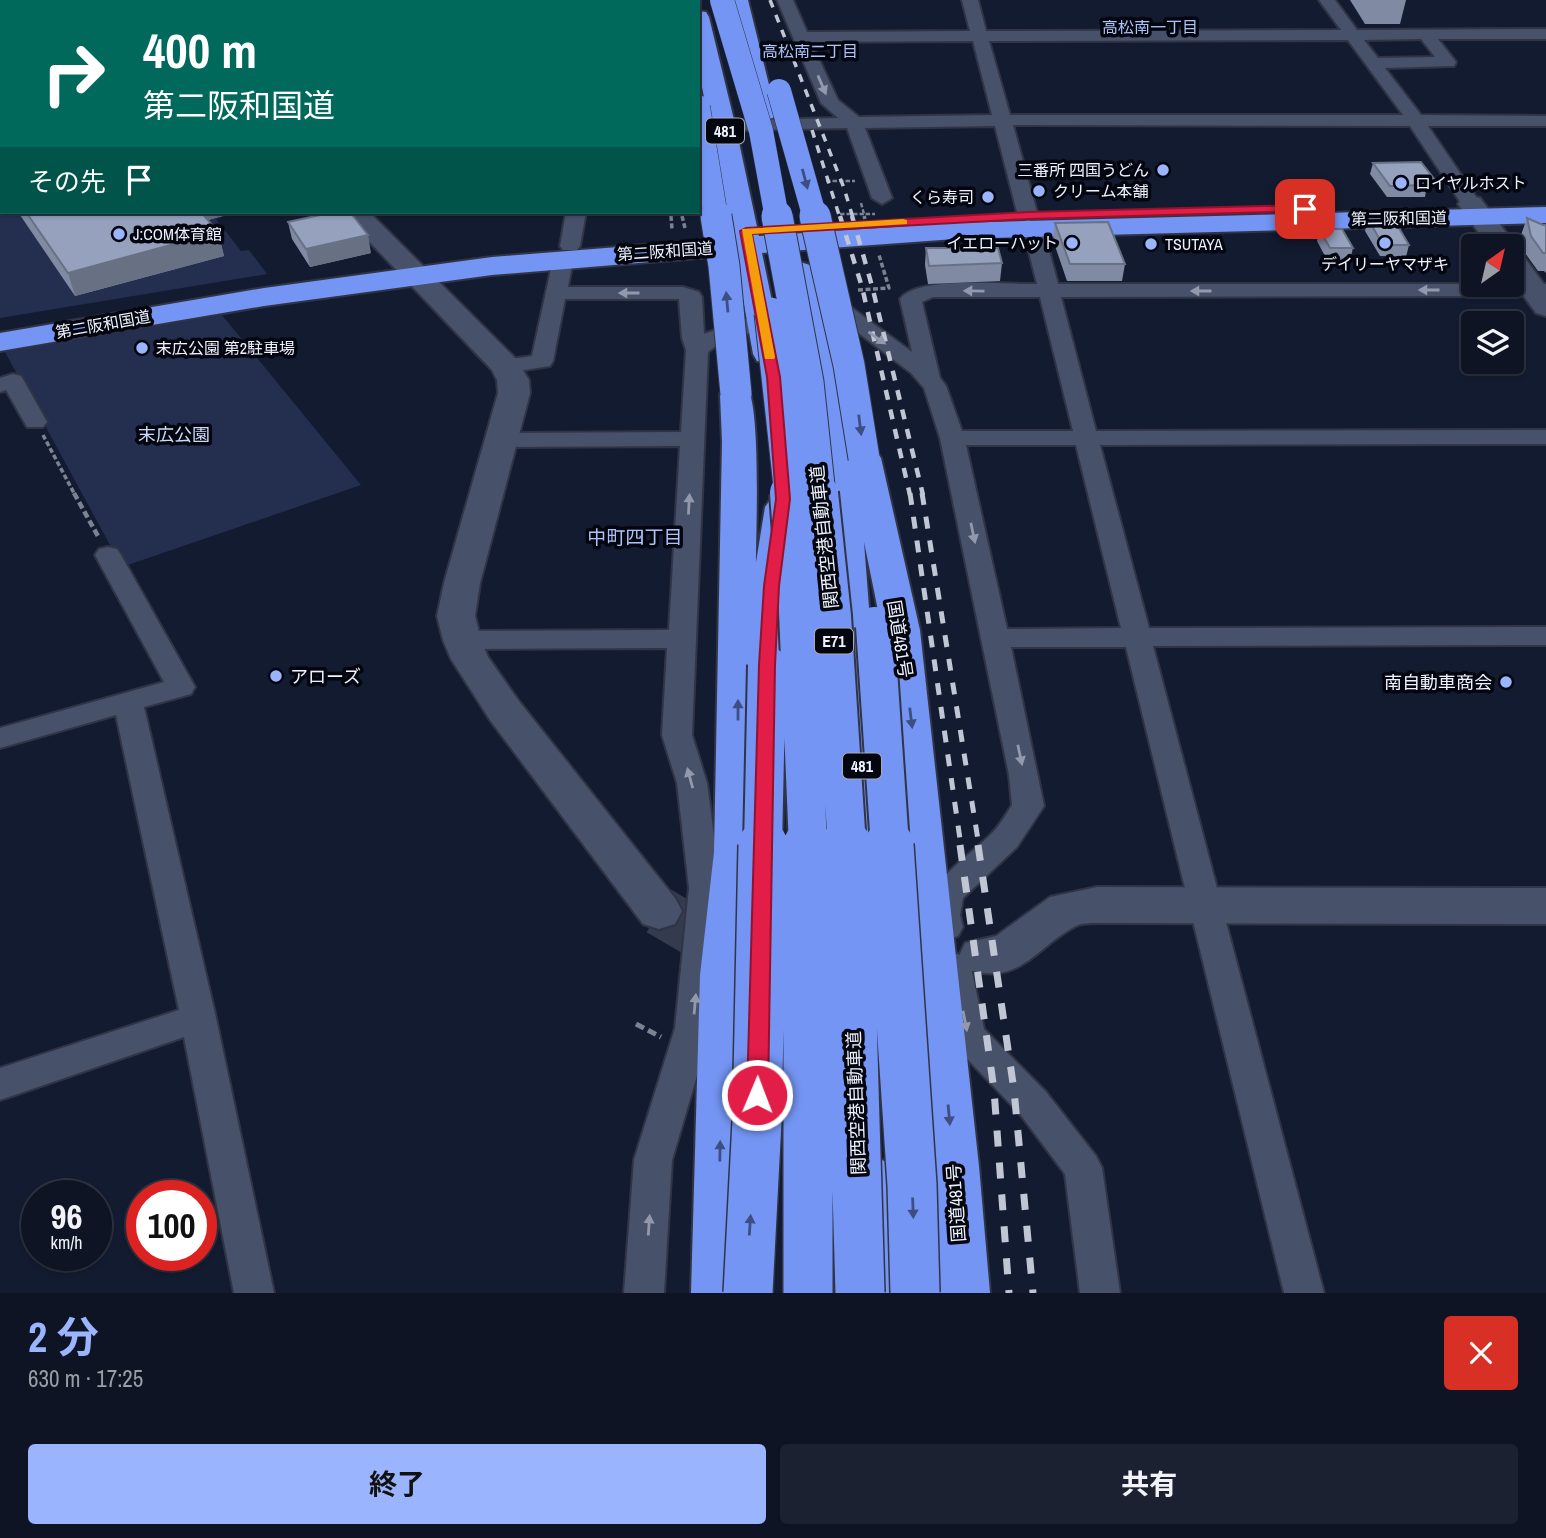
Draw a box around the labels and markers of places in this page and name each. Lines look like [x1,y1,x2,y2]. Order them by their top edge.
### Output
place label: 三番所 四国うどん [1017,159,1149,181]
marker: 三番所 四国うどん [1155,162,1171,178]
place label: ロイヤルホスト [1415,172,1527,194]
marker: ロイヤルホスト [1393,175,1409,191]
pin [1275,179,1335,239]
place label: クリーム本舗 [1053,180,1149,202]
marker: クリーム本舗 [1031,183,1047,199]
place label: くら寿司 [910,186,974,208]
marker: くら寿司 [980,189,996,205]
place label: J:COM体育館 [133,223,222,245]
marker: J:COM体育館 [111,226,127,242]
place label: イエローハット [946,232,1058,254]
place label: TSUTAYA [1165,233,1223,255]
marker: イエローハット [1064,235,1080,251]
marker: デイリーヤマザキ [1377,235,1393,251]
marker: TSUTAYA [1143,236,1159,252]
place label: デイリーヤマザキ [1321,253,1449,275]
place label: 末広公園 第2駐車場 [156,337,295,359]
marker: 末広公園 第2駐車場 [134,340,150,356]
place label: アローズ [290,664,361,689]
marker: アローズ [268,668,284,684]
place label: 南自動車商会 [1384,670,1492,695]
marker: 南自動車商会 [1498,674,1514,690]

